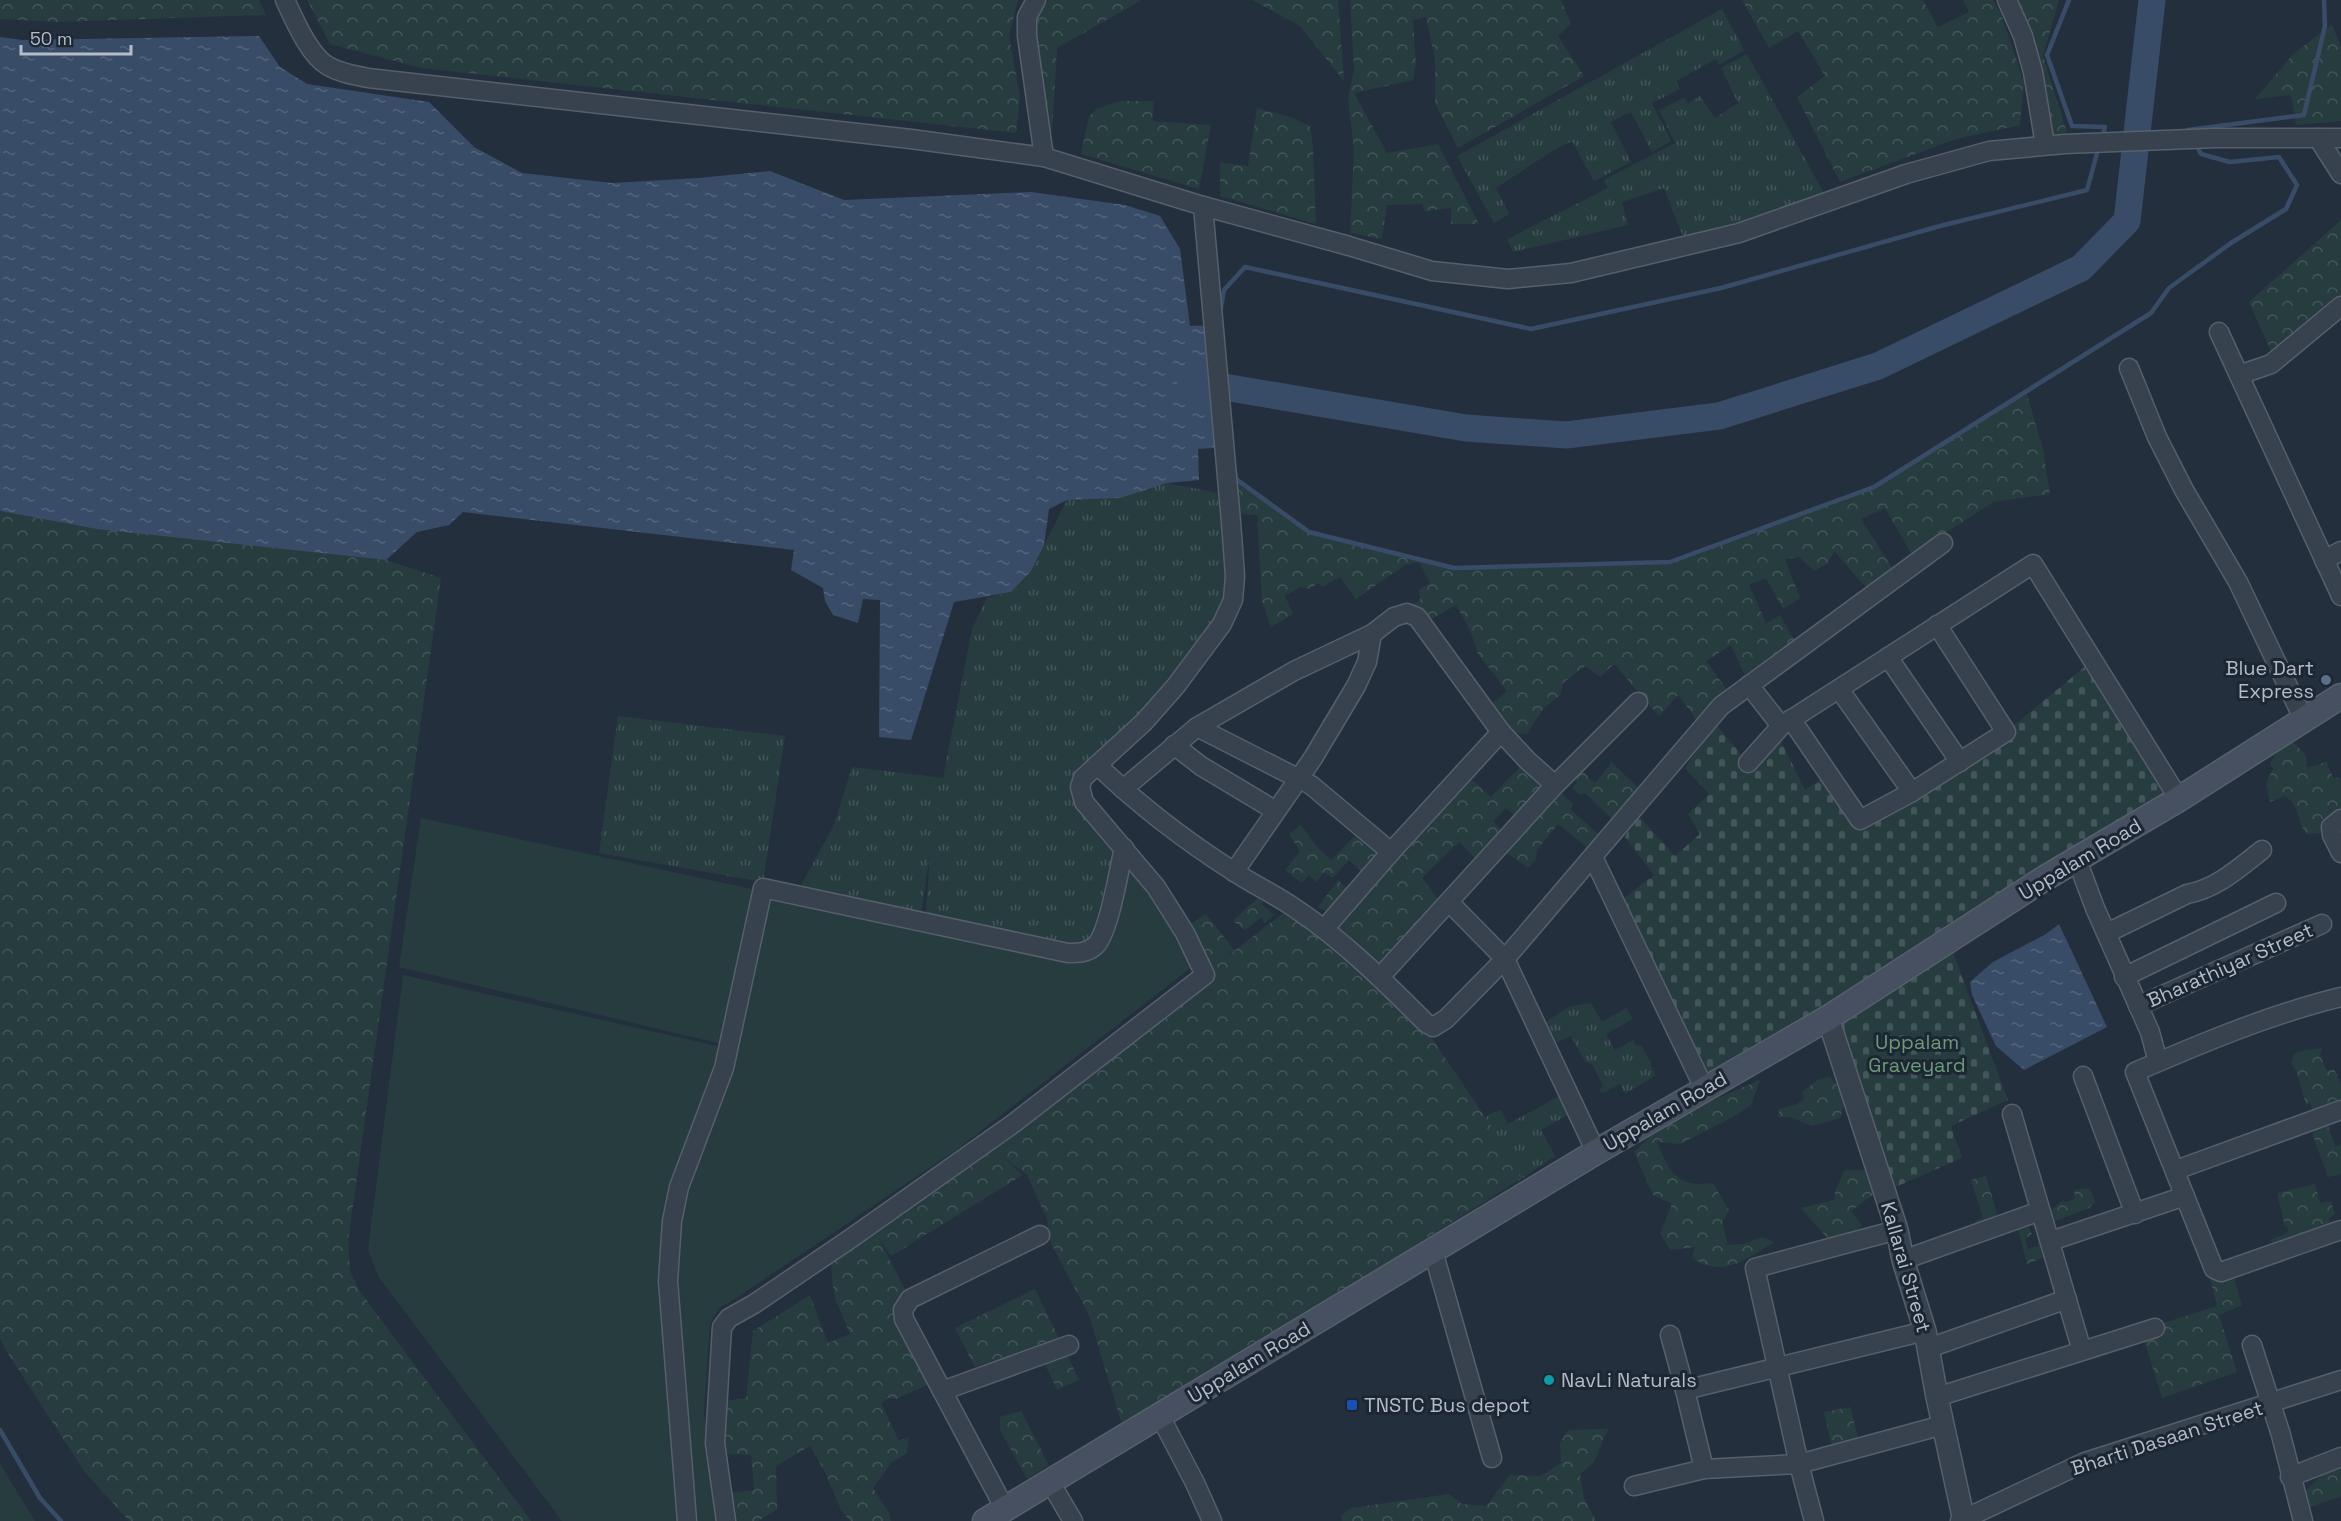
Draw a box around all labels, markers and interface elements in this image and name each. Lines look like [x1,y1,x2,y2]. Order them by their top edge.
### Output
scale bar [21,18,130,56]
text: 50 m [30,27,72,50]
place label: Blue Dart Express [2225,655,2314,704]
marker: Blue Dart Express [2319,673,2333,687]
street label: Uppalam Road [2014,812,2146,906]
street label: Bharathiyar Street [2143,917,2317,1013]
park label: Uppalam Graveyard [1868,1029,1966,1078]
street label: Uppalam Road [1599,1065,1731,1157]
street label: Kallarai Street [1875,1199,1937,1335]
street label: Uppalam Road [1183,1315,1315,1409]
place label: NavLi Naturals [1561,1367,1697,1393]
marker: NavLi Naturals [1542,1373,1556,1387]
place label: TNSTC Bus depot [1364,1392,1530,1418]
street label: Bharti Dasaan Street [2068,1395,2266,1481]
marker: TNSTC Bus depot [1345,1398,1359,1412]

